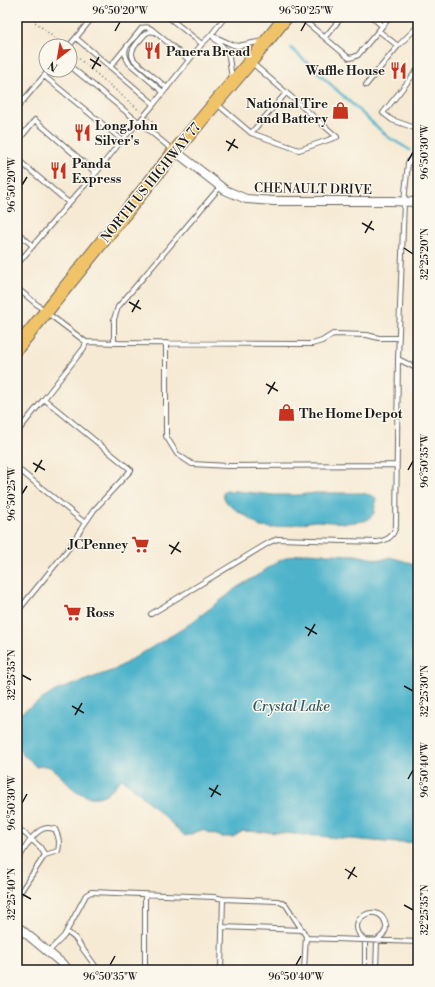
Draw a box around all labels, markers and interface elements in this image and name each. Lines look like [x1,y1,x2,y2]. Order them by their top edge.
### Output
text: 96°50'20"W [92,5,149,17]
text: 96°50'25"W [279,5,334,17]
north arrow [38,38,78,78]
restaurant icon: Panera Bread [143,41,163,61]
place label: Panera Bread [166,44,251,60]
text: N [46,57,61,74]
restaurant icon: Waffle House [388,60,408,80]
place label: Waffle House [305,63,385,79]
place label: National Tire and Battery [246,96,328,127]
shop icon: National Tire and Battery [331,100,351,120]
place label: Long John Silver's [95,118,158,149]
street label: NORTH US HIGHWAY 77 [98,119,204,246]
restaurant icon: Long John Silver's [72,122,92,142]
text: 96°50'30"W [419,123,431,180]
text: 96°50'20"W [6,156,18,213]
place label: Panda Express [72,156,122,187]
restaurant icon: Panda Express [49,160,69,180]
street label: CHENAULT DRIVE [254,180,372,198]
text: 32°25'20"N [419,227,431,280]
shop icon: The Home Depot [276,403,296,423]
place label: The Home Depot [299,406,403,422]
text: 96°50'35"W [419,433,431,488]
text: 96°50'25"W [6,466,18,521]
supermarket icon: JCPenney [131,534,151,554]
place label: JCPenney [67,537,128,553]
supermarket icon: Ross [63,602,83,622]
place label: Ross [86,605,115,621]
text: 32°25'35"N [6,649,18,700]
text: 32°25'30"N [419,665,431,717]
water label: Crystal Lake [252,698,330,716]
text: 96°50'40"W [419,741,431,798]
text: 96°50'30"W [6,774,18,831]
text: 32°25'40"N [6,867,18,920]
text: 32°25'35"N [419,884,431,935]
text: 96°50'35"W [83,971,138,983]
text: 96°50'40"W [268,971,325,983]

